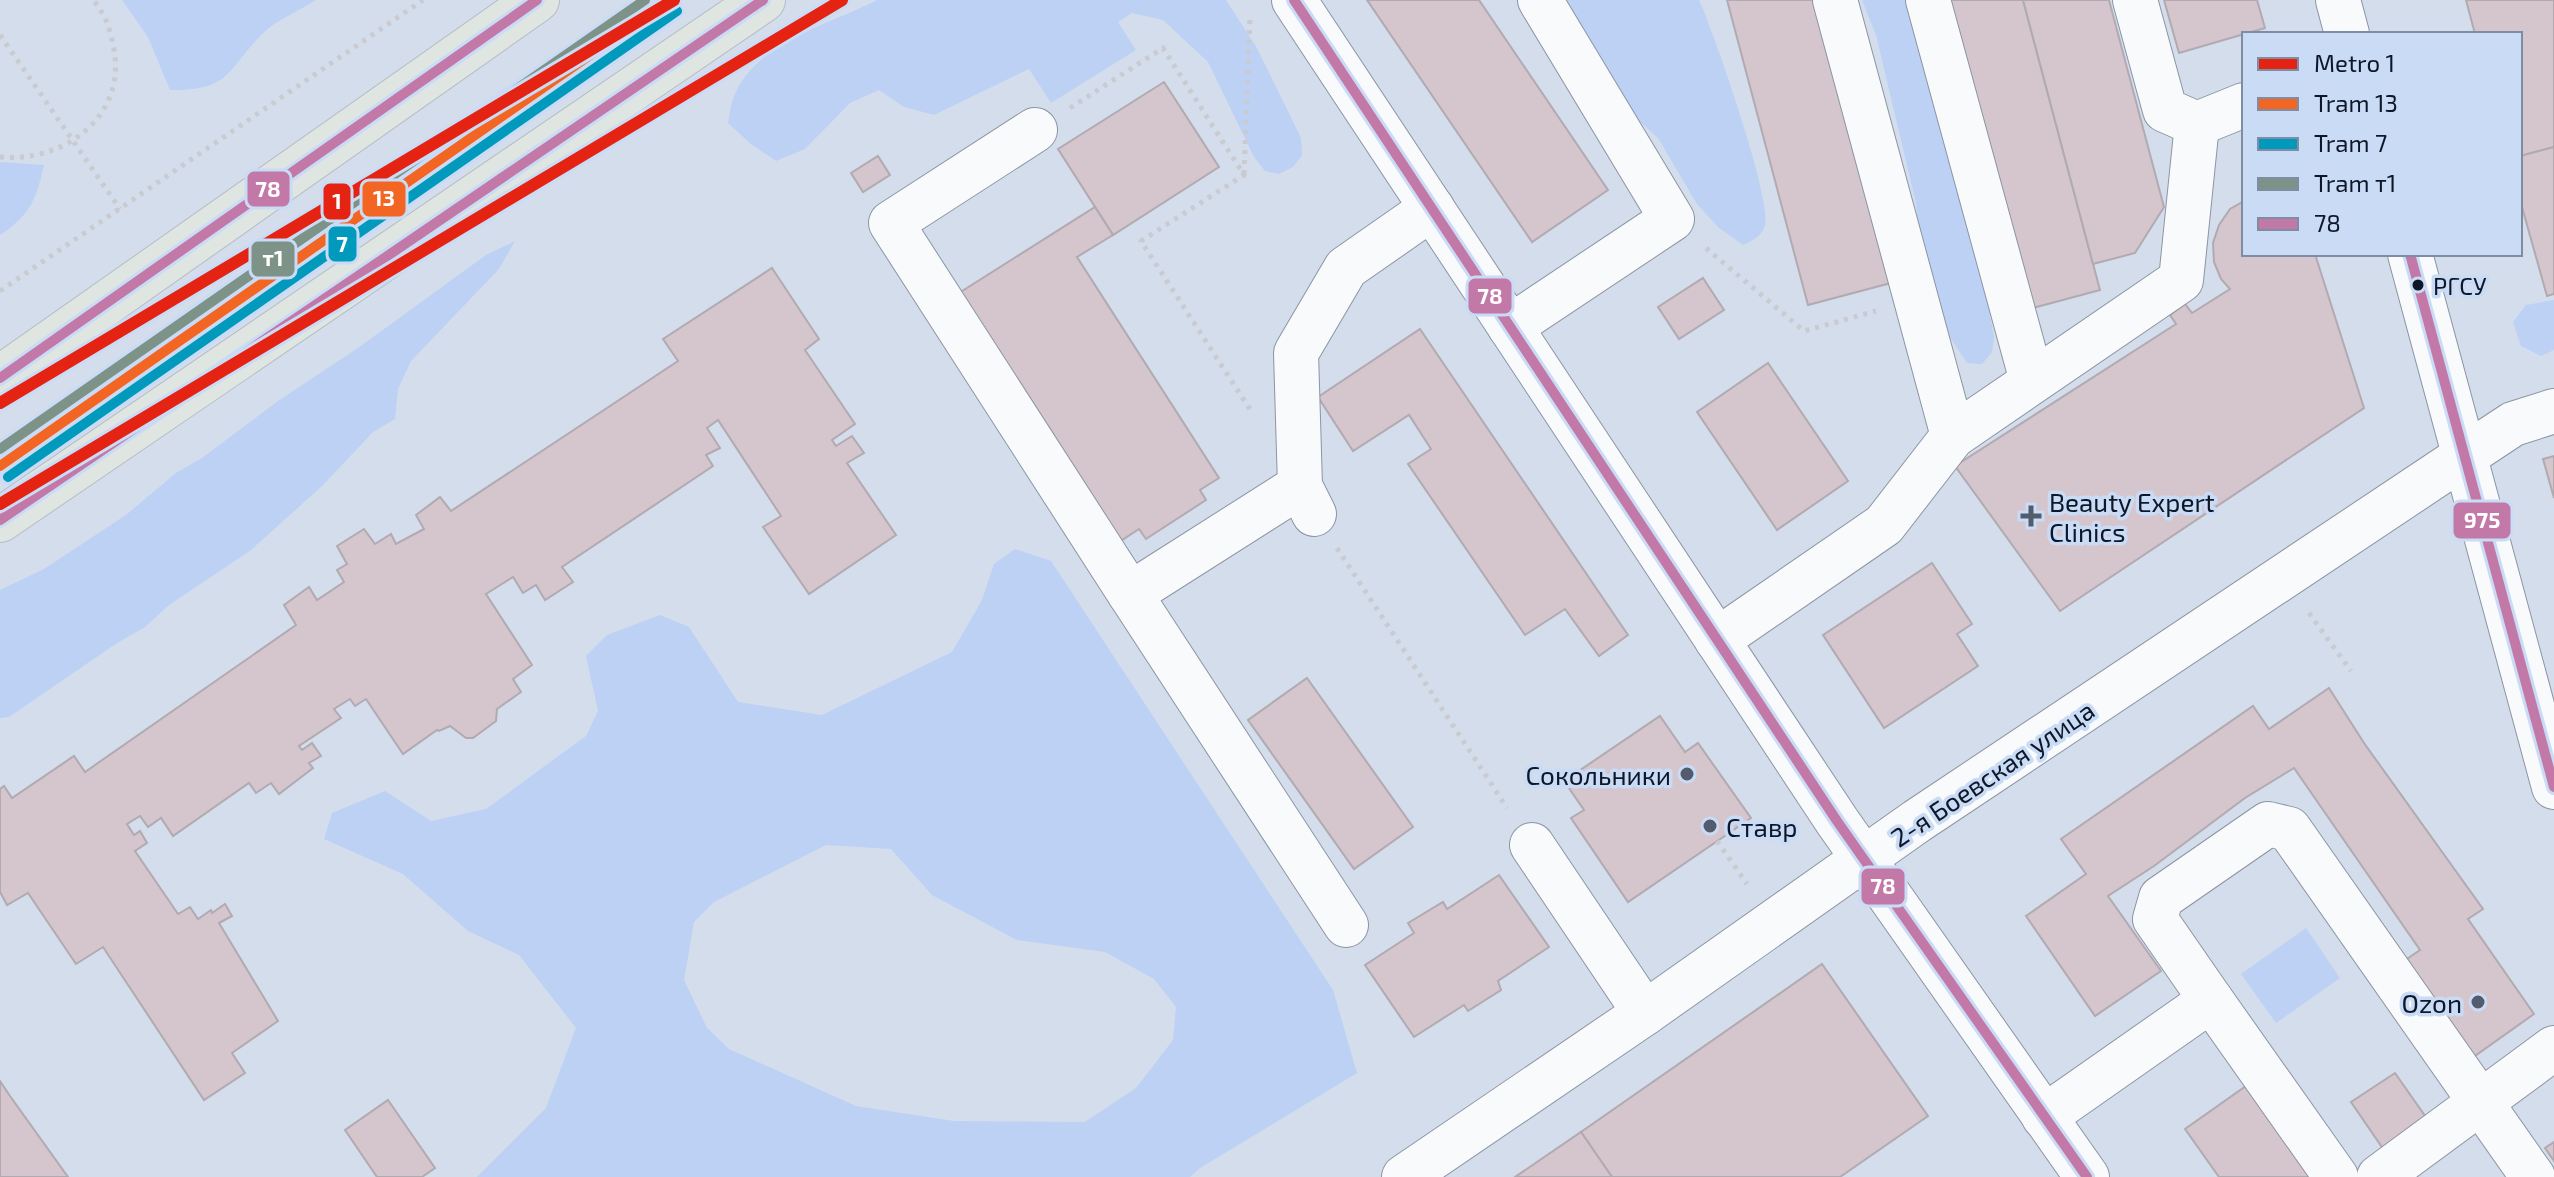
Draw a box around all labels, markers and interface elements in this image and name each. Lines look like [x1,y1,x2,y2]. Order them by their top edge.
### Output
legend [2242,32,2522,256]
text: Metro 1 [2314,48,2395,77]
text: Tram 13 [2314,88,2398,117]
text: Tram 7 [2314,128,2387,157]
text: Tram т1 [2314,168,2396,197]
line badge: 78 [246,170,291,208]
text: 78 [255,175,281,201]
line badge: 13 [361,180,407,218]
line badge: 1 [322,182,352,221]
text: 13 [373,184,395,210]
text: 1 [332,187,342,213]
text: 78 [2314,208,2341,237]
line badge: 7 [327,225,358,263]
text: 7 [336,230,348,256]
line badge: т1 [250,240,296,278]
text: т1 [263,244,283,270]
place label: РГСУ [2433,271,2487,300]
line badge: 78 [1467,277,1513,315]
marker: РГСУ [2410,277,2426,293]
text: 78 [1477,282,1503,308]
place label: Beauty Expert Clinics [2049,486,2215,547]
line badge: 975 [2452,501,2512,540]
marker: Beauty Expert Clinics [2020,505,2042,527]
text: 975 [2464,506,2500,532]
street label: 2-я Боевская улица [1884,693,2100,853]
place label: Сокольники [1525,759,1671,790]
marker: Сокольники [1678,765,1696,783]
place label: Ставр [1726,811,1797,842]
marker: Ставр [1701,817,1719,835]
line badge: 78 [1860,867,1906,906]
text: 78 [1870,872,1896,898]
place label: Ozon [2402,987,2462,1018]
marker: Ozon [2469,993,2487,1011]

